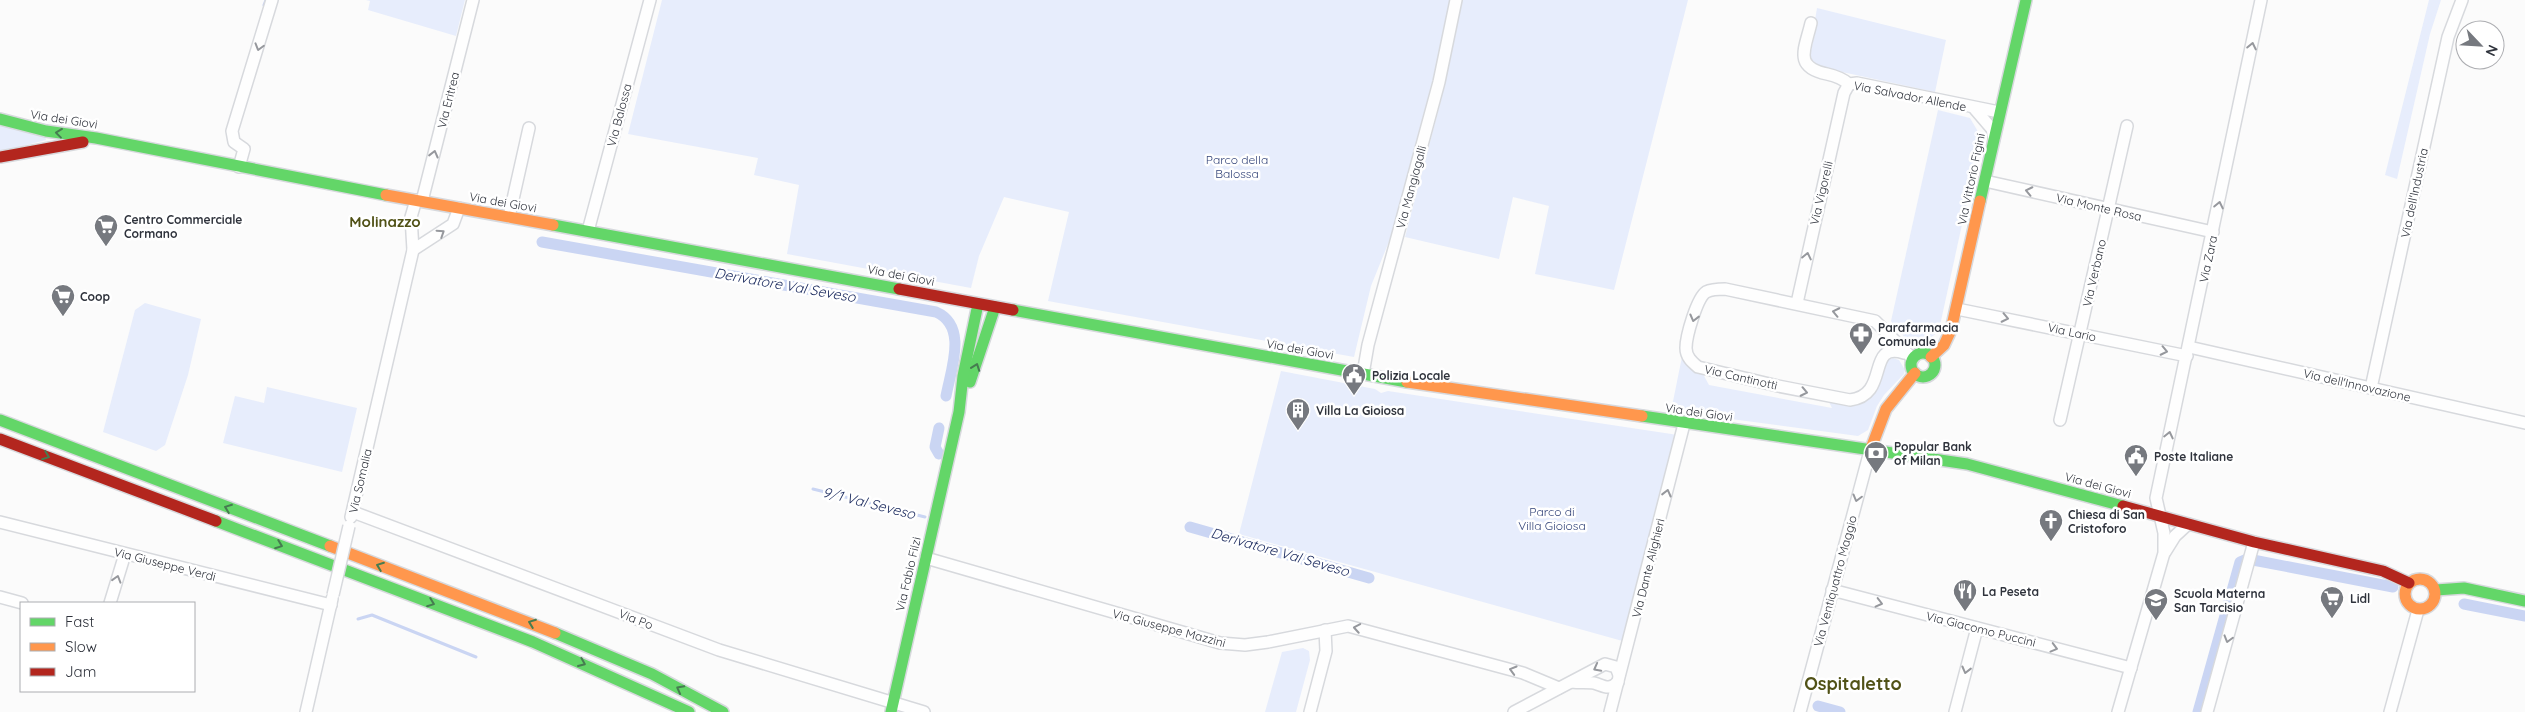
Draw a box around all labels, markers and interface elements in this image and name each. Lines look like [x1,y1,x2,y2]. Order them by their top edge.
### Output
north arrow [2455,20,2505,70]
one-way arrow [2246,41,2256,50]
one-way arrow [254,42,264,50]
text: N [2481,42,2502,59]
street label: Via Eritrea [434,70,462,130]
street label: Via Salvador Allende [1852,78,1968,114]
street label: Via Balossa [603,82,635,148]
street label: Via dei Giovi [29,106,99,132]
one-way arrow [55,128,63,139]
street label: Via Vittorio Figini [1954,132,1988,226]
street label: Via Mangiagalli [1393,144,1429,230]
street label: Via dell'Industria [2397,147,2431,239]
one-way arrow [428,149,439,158]
park label: Parco della Balossa [1206,152,1268,181]
street label: Via Vigorelli [1806,159,1836,227]
one-way arrow [2024,186,2033,197]
street label: Via dei Giovi [468,189,538,215]
street label: Via Monte Rosa [2055,190,2143,224]
one-way arrow [2213,201,2223,209]
place label: Centro Commerciale Cormano [124,212,242,241]
district label: Molinazzo [349,212,421,231]
supermarket icon: Centro Commerciale Cormano [93,213,119,247]
one-way arrow [435,230,444,239]
street label: Via Zara [2196,234,2220,284]
street label: Via Verbano [2079,238,2109,308]
one-way arrow [1801,251,1812,260]
street label: Via dei Giovi [866,261,936,289]
water label: Derivatore Val Seveso [713,264,857,306]
supermarket icon: Coop [50,283,76,317]
place label: Coop [80,289,111,304]
one-way arrow [1831,307,1840,318]
one-way arrow [2001,312,2009,323]
one-way arrow [1689,314,1699,322]
place label: Parafarmacia Comunale [1878,320,1959,349]
street label: Via Lario [2046,320,2098,344]
pharmacy icon: Parafarmacia Comunale [1848,321,1874,355]
street label: Via dei Giovi [1265,336,1335,362]
one-way arrow [2160,345,2169,356]
street label: Via Cantinotti [1703,361,1779,393]
public building icon: Polizia Locale [1341,362,1367,396]
one-way arrow [970,363,980,371]
street label: Via dell'Innovazione [2302,365,2412,405]
place label: Polizia Locale [1372,368,1450,383]
one-way arrow [1799,386,1808,396]
building icon: Villa La Gioiosa [1285,397,1311,431]
street label: Via dei Giovi [1664,400,1734,424]
place label: Villa La Gioiosa [1316,403,1404,418]
one-way arrow [2163,430,2174,439]
place label: Popular Bank of Milan [1894,439,1972,468]
bank icon: Popular Bank of Milan [1863,440,1889,474]
public building icon: Poste Italiane [2123,443,2149,477]
street label: Via Somalia [345,447,375,515]
place label: Poste Italiane [2154,449,2233,464]
one-way arrow [41,450,49,460]
street label: Via dei Giovi [2063,469,2133,501]
water label: 9/1 Val Seveso [821,483,918,523]
one-way arrow [1661,488,1672,497]
one-way arrow [1852,493,1863,502]
one-way arrow [224,503,233,514]
park label: Parco di Villa Gioiosa [1518,504,1586,533]
place label: Chiesa di San Cristoforo [2068,507,2145,536]
church icon: Chiesa di San Cristoforo [2038,508,2064,542]
street label: Via Ventiquattro Maggio [1810,514,1860,648]
street label: Via Dante Alighieri [1628,517,1668,619]
water label: Derivatore Val Seveso [1209,524,1352,580]
street label: Via Fabio Filzi [892,535,924,613]
one-way arrow [275,539,283,549]
street label: Via Giuseppe Verdi [112,544,218,584]
one-way arrow [376,561,385,572]
one-way arrow [112,575,122,583]
restaurant icon: La Peseta [1952,578,1978,612]
place label: La Peseta [1982,584,2039,599]
supermarket icon: Lidl [2319,585,2345,619]
place label: Scuola Materna San Tarcisio [2174,586,2265,615]
school or university icon: Scuola Materna San Tarcisio [2143,587,2169,621]
place label: Lidl [2350,591,2370,606]
one-way arrow [426,597,435,607]
one-way arrow [1875,597,1884,608]
legend [20,602,195,692]
street label: Via Po [617,606,655,632]
street label: Via Giuseppe Mazzini [1111,606,1227,650]
street label: Via Giacomo Puccini [1925,608,2037,650]
text: Fast [65,612,94,631]
one-way arrow [528,619,537,629]
one-way arrow [1352,623,1361,633]
one-way arrow [2223,635,2233,643]
text: Slow [65,637,97,656]
one-way arrow [2049,642,2057,652]
one-way arrow [577,657,586,668]
text: Jam [65,662,96,681]
one-way arrow [1593,662,1602,672]
one-way arrow [1961,665,1972,674]
one-way arrow [1510,666,1518,676]
district label: Ospitaletto [1804,672,1902,695]
one-way arrow [677,685,686,695]

